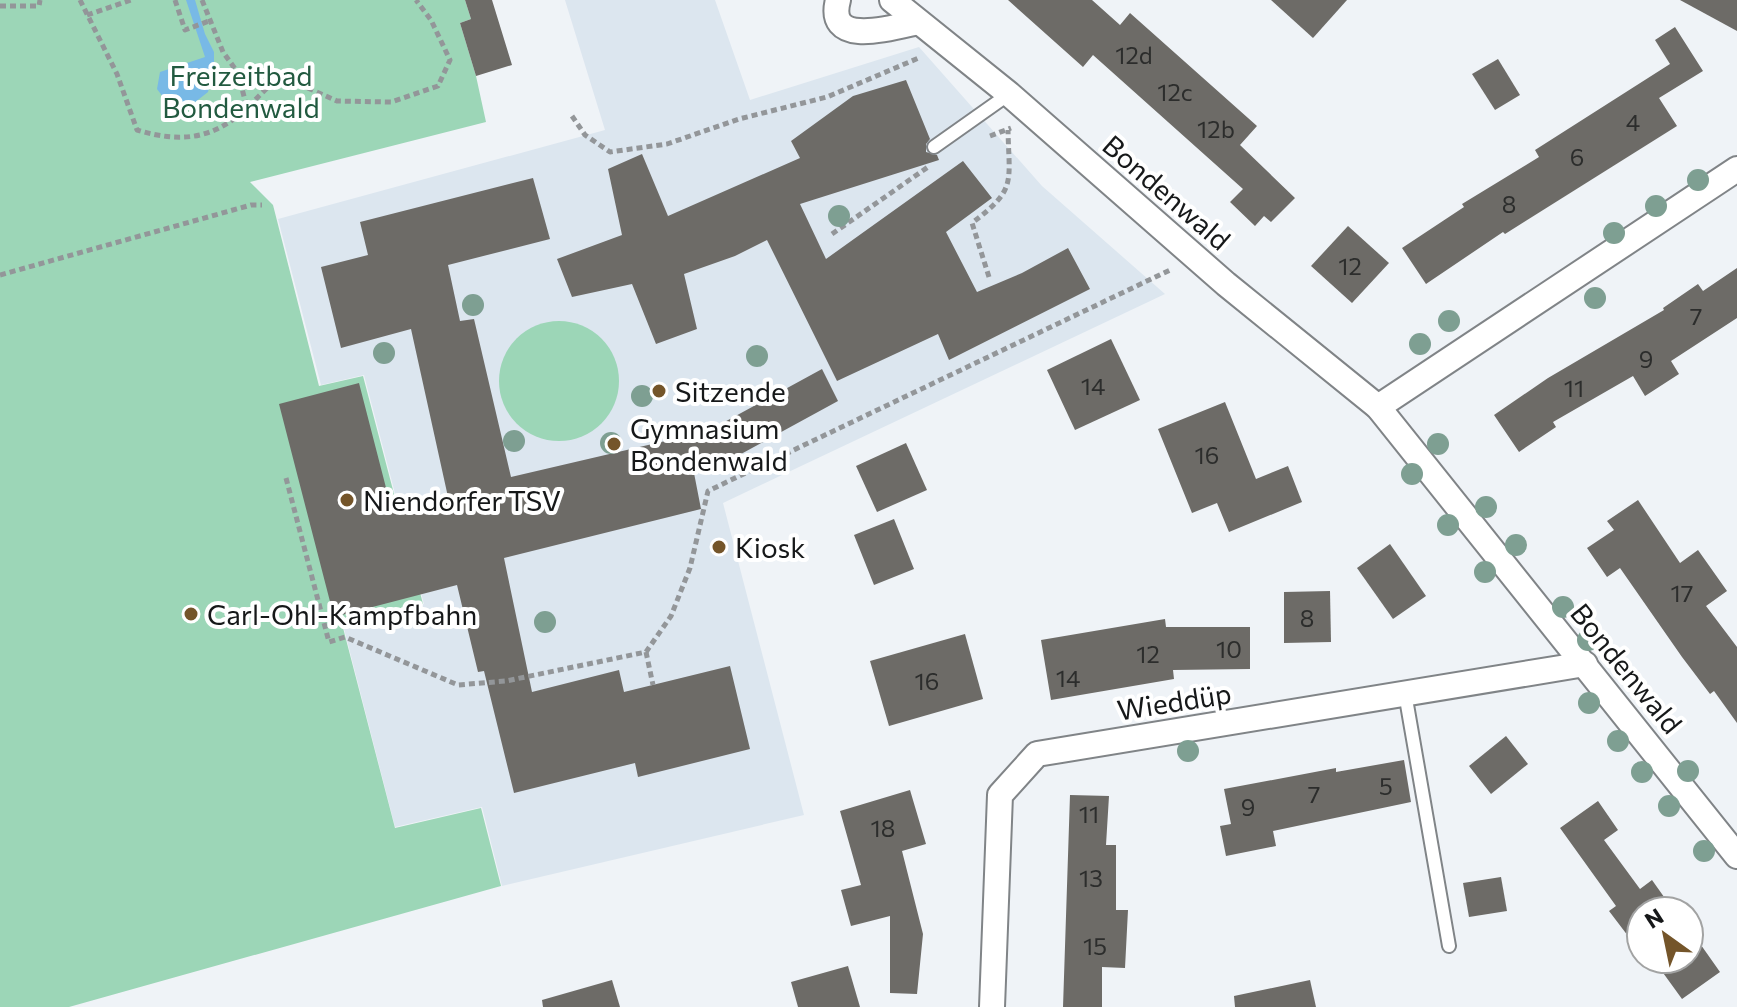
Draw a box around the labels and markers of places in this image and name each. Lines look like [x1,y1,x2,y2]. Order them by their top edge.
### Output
place label: Sitzende [675,374,786,408]
marker: Sitzende [650,382,668,400]
place label: Gymnasium Bondenwald [630,411,788,477]
marker: Gymnasium Bondenwald [605,435,623,453]
place label: Niendorfer TSV [363,483,561,517]
marker: Niendorfer TSV [338,491,356,509]
place label: Kiosk [735,530,805,564]
marker: Kiosk [710,538,728,556]
place label: Carl-Ohl-Kampfbahn [207,597,477,631]
marker: Carl-Ohl-Kampfbahn [182,605,200,623]

